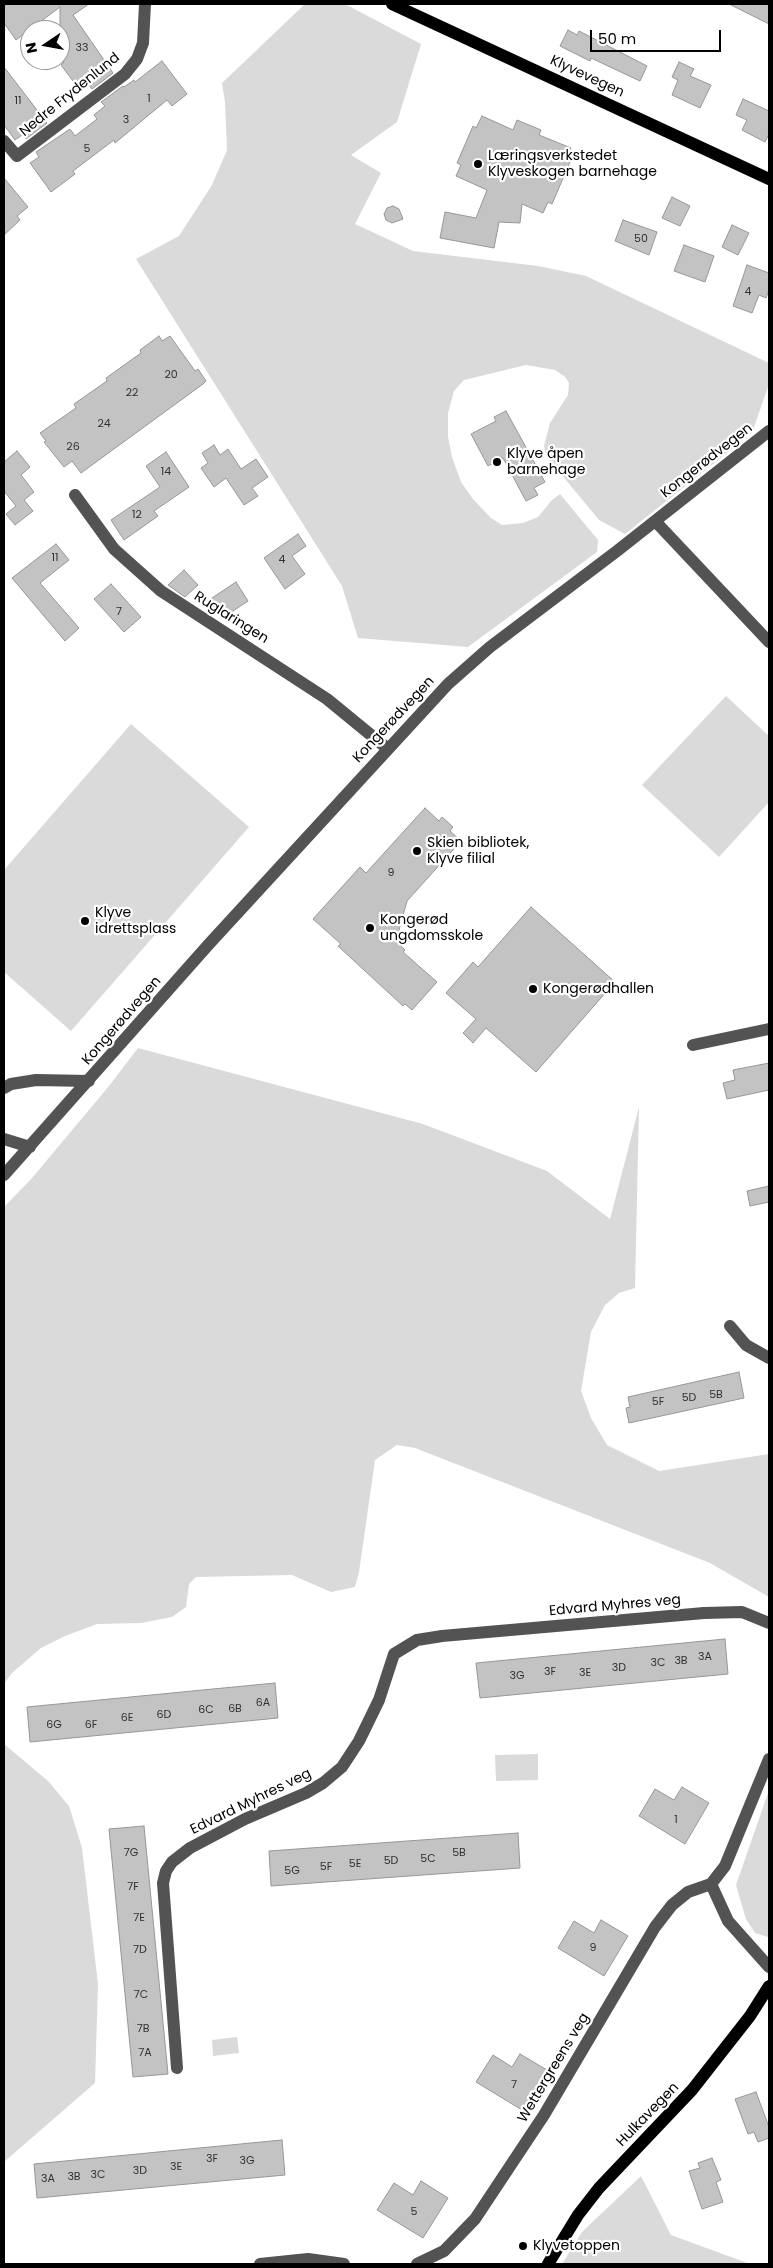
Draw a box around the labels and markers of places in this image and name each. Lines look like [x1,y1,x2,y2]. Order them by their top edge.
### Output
place label: Læringsverkstedet Klyveskogen barnehage [488,148,657,180]
marker: Læringsverkstedet Klyveskogen barnehage [472,158,484,170]
place label: Klyve åpen barnehage [507,446,585,478]
marker: Klyve åpen barnehage [491,456,503,468]
place label: Skien bibliotek, Klyve filial [427,835,529,868]
marker: Skien bibliotek, Klyve filial [411,845,423,857]
place label: Klyve idrettsplass [95,905,176,938]
place label: Kongerød ungdomsskole [380,912,483,944]
marker: Klyve idrettsplass [79,915,91,927]
marker: Kongerød ungdomsskole [364,922,376,934]
place label: Kongerødhallen [543,981,654,997]
marker: Kongerødhallen [527,983,539,995]
place label: Klyvetoppen [533,2238,620,2254]
marker: Klyvetoppen [517,2240,529,2252]

